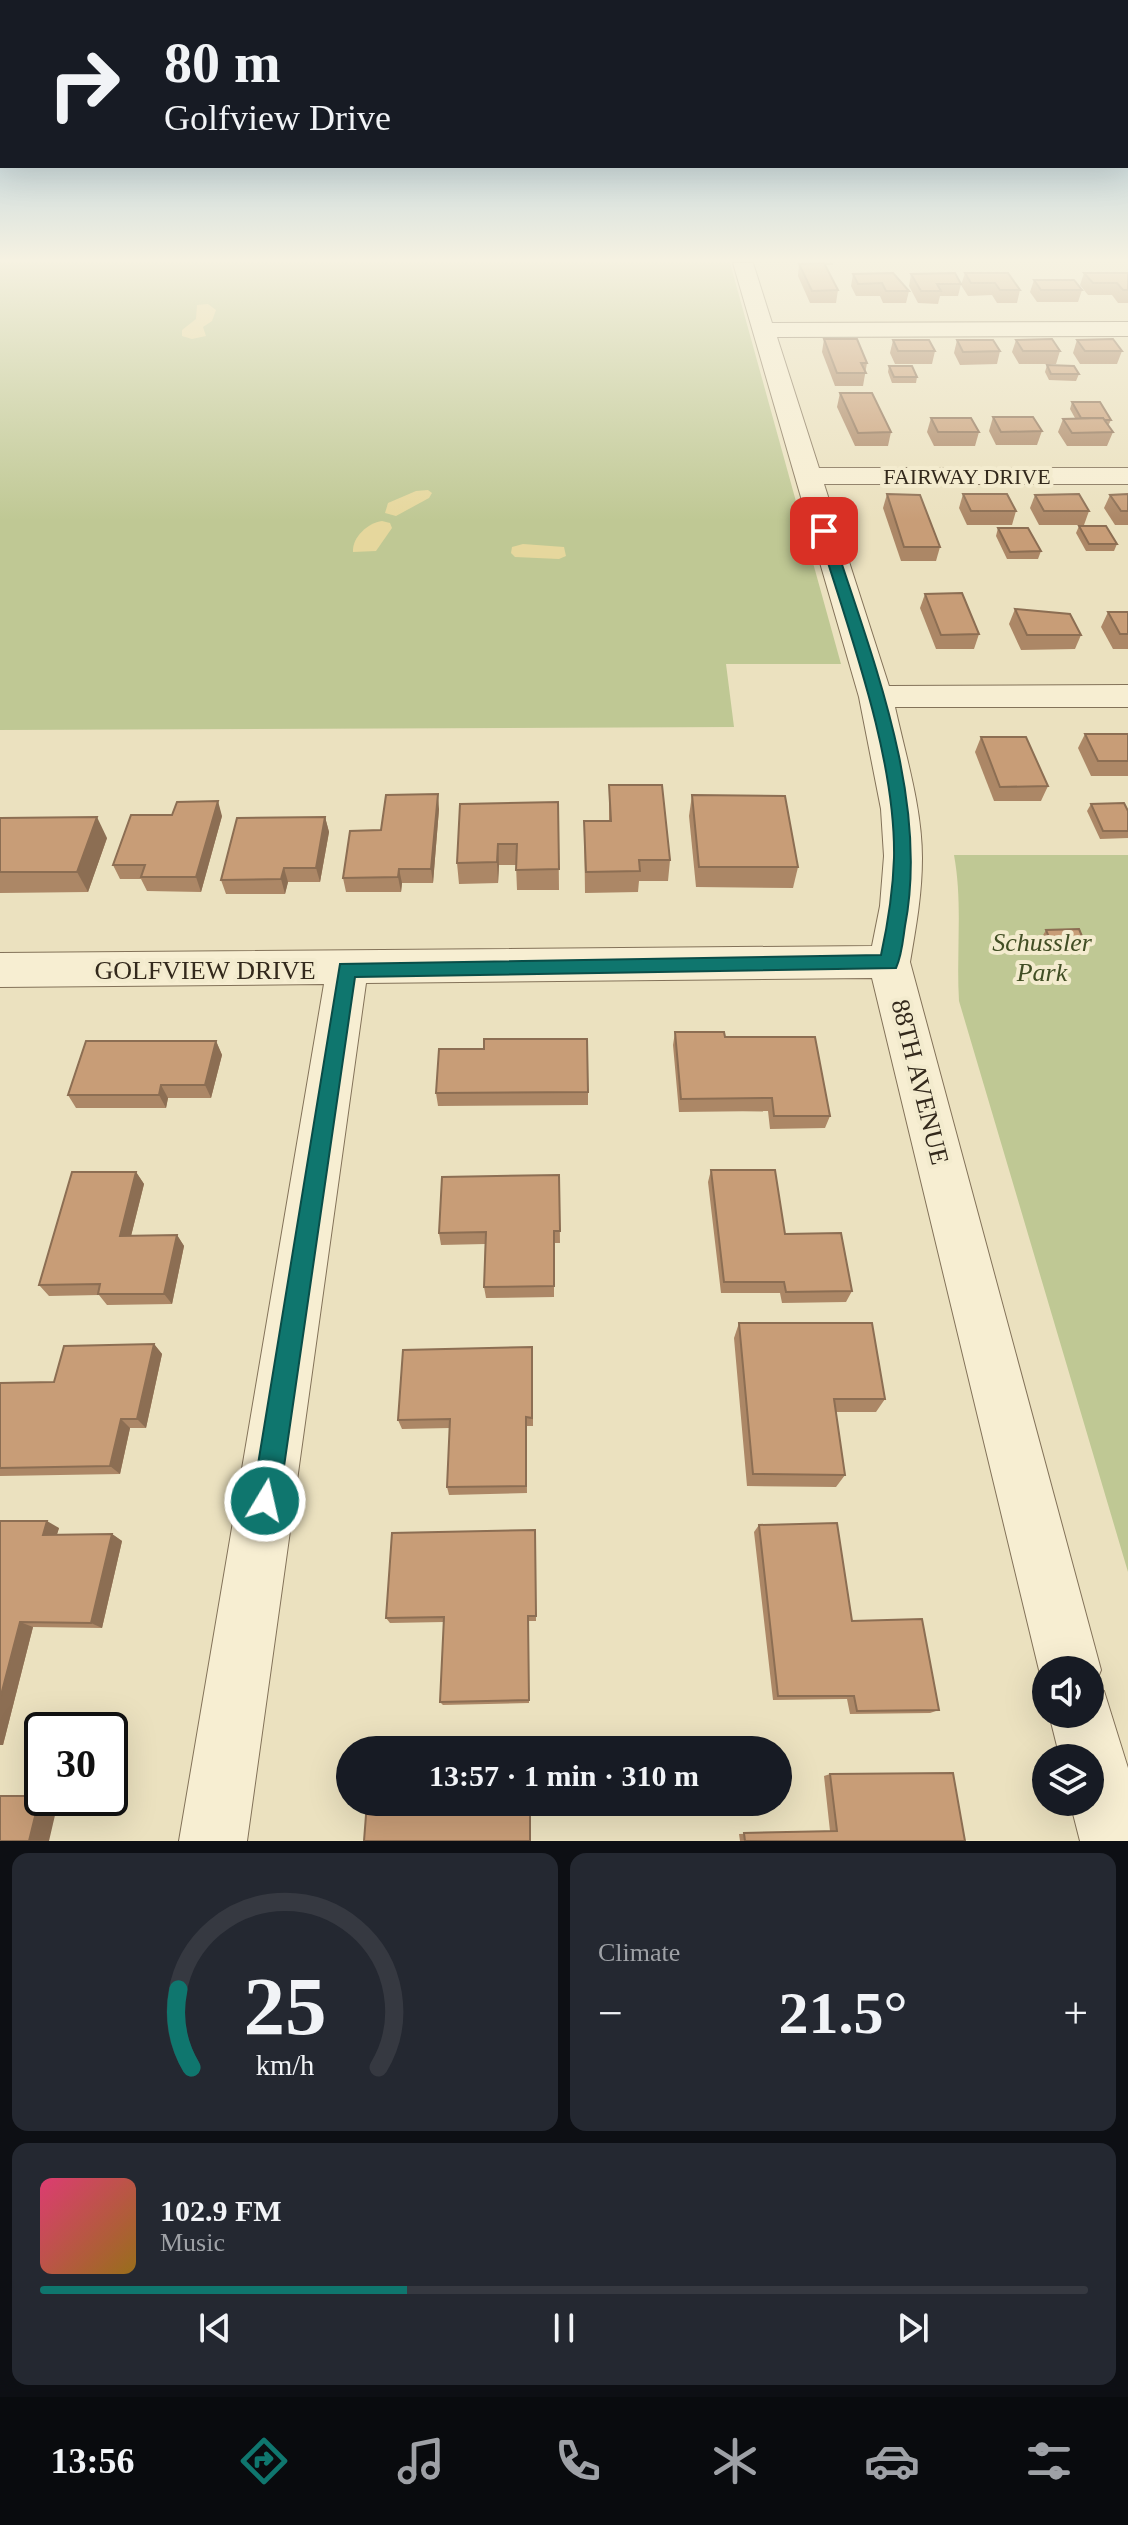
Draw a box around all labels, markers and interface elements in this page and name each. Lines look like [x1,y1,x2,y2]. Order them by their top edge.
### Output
icon: right [32,32,136,136]
text: 80 m [164,32,281,94]
text: Golfview Drive [164,98,391,138]
street label: FAIRWAY DRIVE [883,464,1051,489]
pin [790,497,858,565]
icon: arrive [802,509,846,553]
park label: Schussler Park [992,928,1093,987]
street label: GOLFVIEW DRIVE [94,956,316,985]
street label: 88TH AVENUE [885,996,955,1168]
position arrow [223,1459,307,1543]
map controls [1032,1656,1104,1816]
button: sound [1032,1656,1104,1728]
speed limit sign: 30 [24,1712,128,1816]
button: layers [1032,1744,1104,1816]
text: 13:57 · 1 min · 310 m [429,1759,699,1792]
text: Climate [598,1938,680,1967]
text: 25 [243,1960,327,2052]
text: 21.5° [779,1980,908,2046]
text: − [598,1989,623,2038]
text: + [1063,1989,1088,2038]
text: km/h [256,2050,314,2081]
text: 102.9 FM [160,2194,282,2227]
text: Music [160,2228,225,2257]
icon: previous [193,2306,237,2350]
icon: pause [542,2306,586,2350]
icon: next [891,2306,935,2350]
icon: directions [236,2433,292,2489]
icon: music [393,2433,449,2489]
icon: phone [550,2433,606,2489]
icon: climate [707,2433,763,2489]
icon: car [864,2433,920,2489]
icon: filters [1021,2433,1077,2489]
text: 13:56 [51,2441,135,2481]

